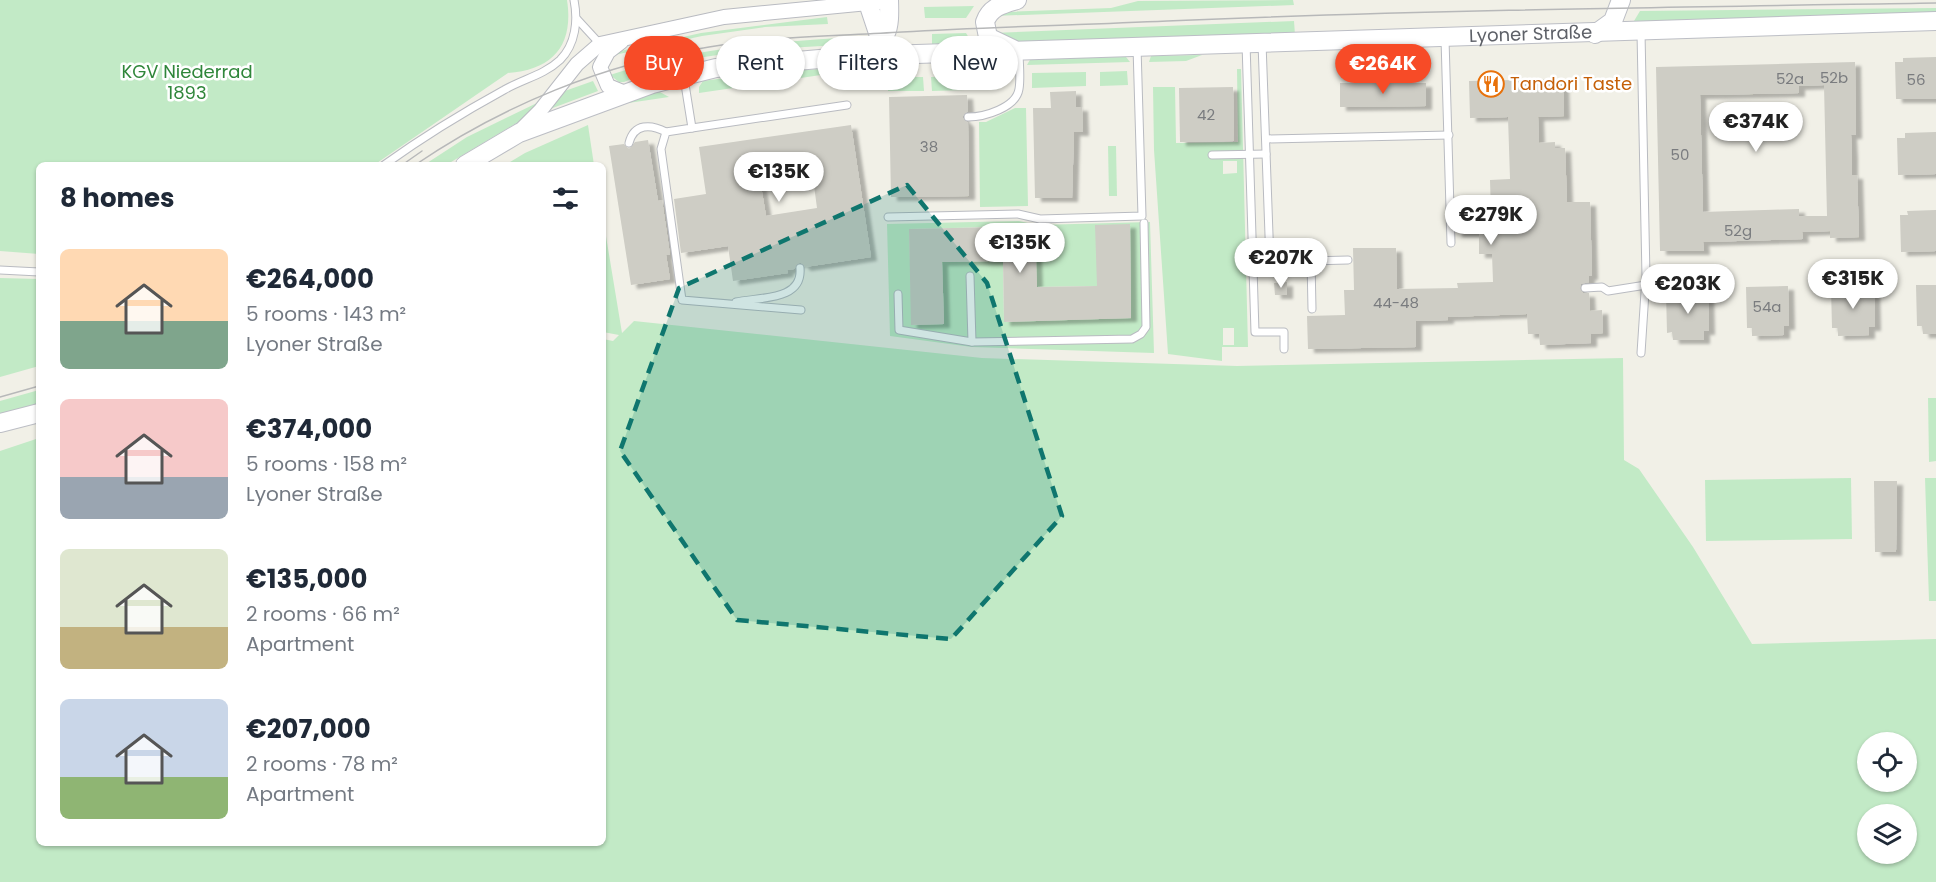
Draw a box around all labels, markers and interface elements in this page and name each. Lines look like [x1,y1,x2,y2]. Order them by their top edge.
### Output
street label: Lyoner Straße [1469,19,1593,48]
chip: Buy [624,36,704,90]
chip: Rent [716,36,805,90]
chip: Filters [817,36,919,90]
chip: New [931,36,1018,90]
pin: €264K [1341,44,1425,95]
text: €264K [1349,49,1417,77]
park label: KGV Niederrad 1893 [121,59,253,105]
house number: 52b [1820,67,1848,88]
house number: 52a [1776,68,1804,89]
restaurant icon: Tandori Taste [1476,69,1506,99]
house number: 56 [1907,69,1925,90]
place label: Tandori Taste [1510,71,1632,96]
pin: €374K [1714,102,1798,153]
house number: 42 [1197,104,1215,125]
text: €374K [1723,107,1789,135]
house number: 38 [920,136,938,157]
house number: 50 [1671,144,1689,165]
pin: €135K [737,152,821,203]
text: €135K [748,157,810,185]
text: 8 homes [60,180,175,216]
icon: filters [549,182,582,215]
pin: €279K [1449,195,1533,246]
text: €279K [1459,200,1523,228]
house number: 52g [1724,220,1752,241]
pin: €135K [978,223,1062,274]
text: €135K [989,228,1051,256]
pin: €207K [1239,238,1323,289]
text: €207K [1248,243,1314,271]
pin: €315K [1811,259,1895,310]
text: €264,000 [246,261,374,297]
pin: €203K [1646,264,1730,315]
text: €315K [1822,264,1884,292]
text: €203K [1655,269,1721,297]
icon: home [108,273,180,345]
house number: 44-48 [1373,292,1419,313]
house number: 54a [1753,296,1782,317]
text: 5 rooms · 143 m² [246,300,406,328]
text: Lyoner Straße [246,330,383,358]
text: €374,000 [246,411,372,447]
icon: home [108,423,180,495]
text: 5 rooms · 158 m² [246,450,407,478]
text: Lyoner Straße [246,480,383,508]
text: €135,000 [246,561,367,597]
icon: home [108,573,180,645]
text: 2 rooms · 66 m² [246,600,400,628]
text: Apartment [246,630,354,658]
text: €207,000 [246,711,371,747]
icon: home [108,723,180,795]
map controls [1857,732,1917,864]
button: locate [1857,732,1917,792]
text: 2 rooms · 78 m² [246,750,398,778]
text: Apartment [246,780,354,808]
button: layers [1857,804,1917,864]

